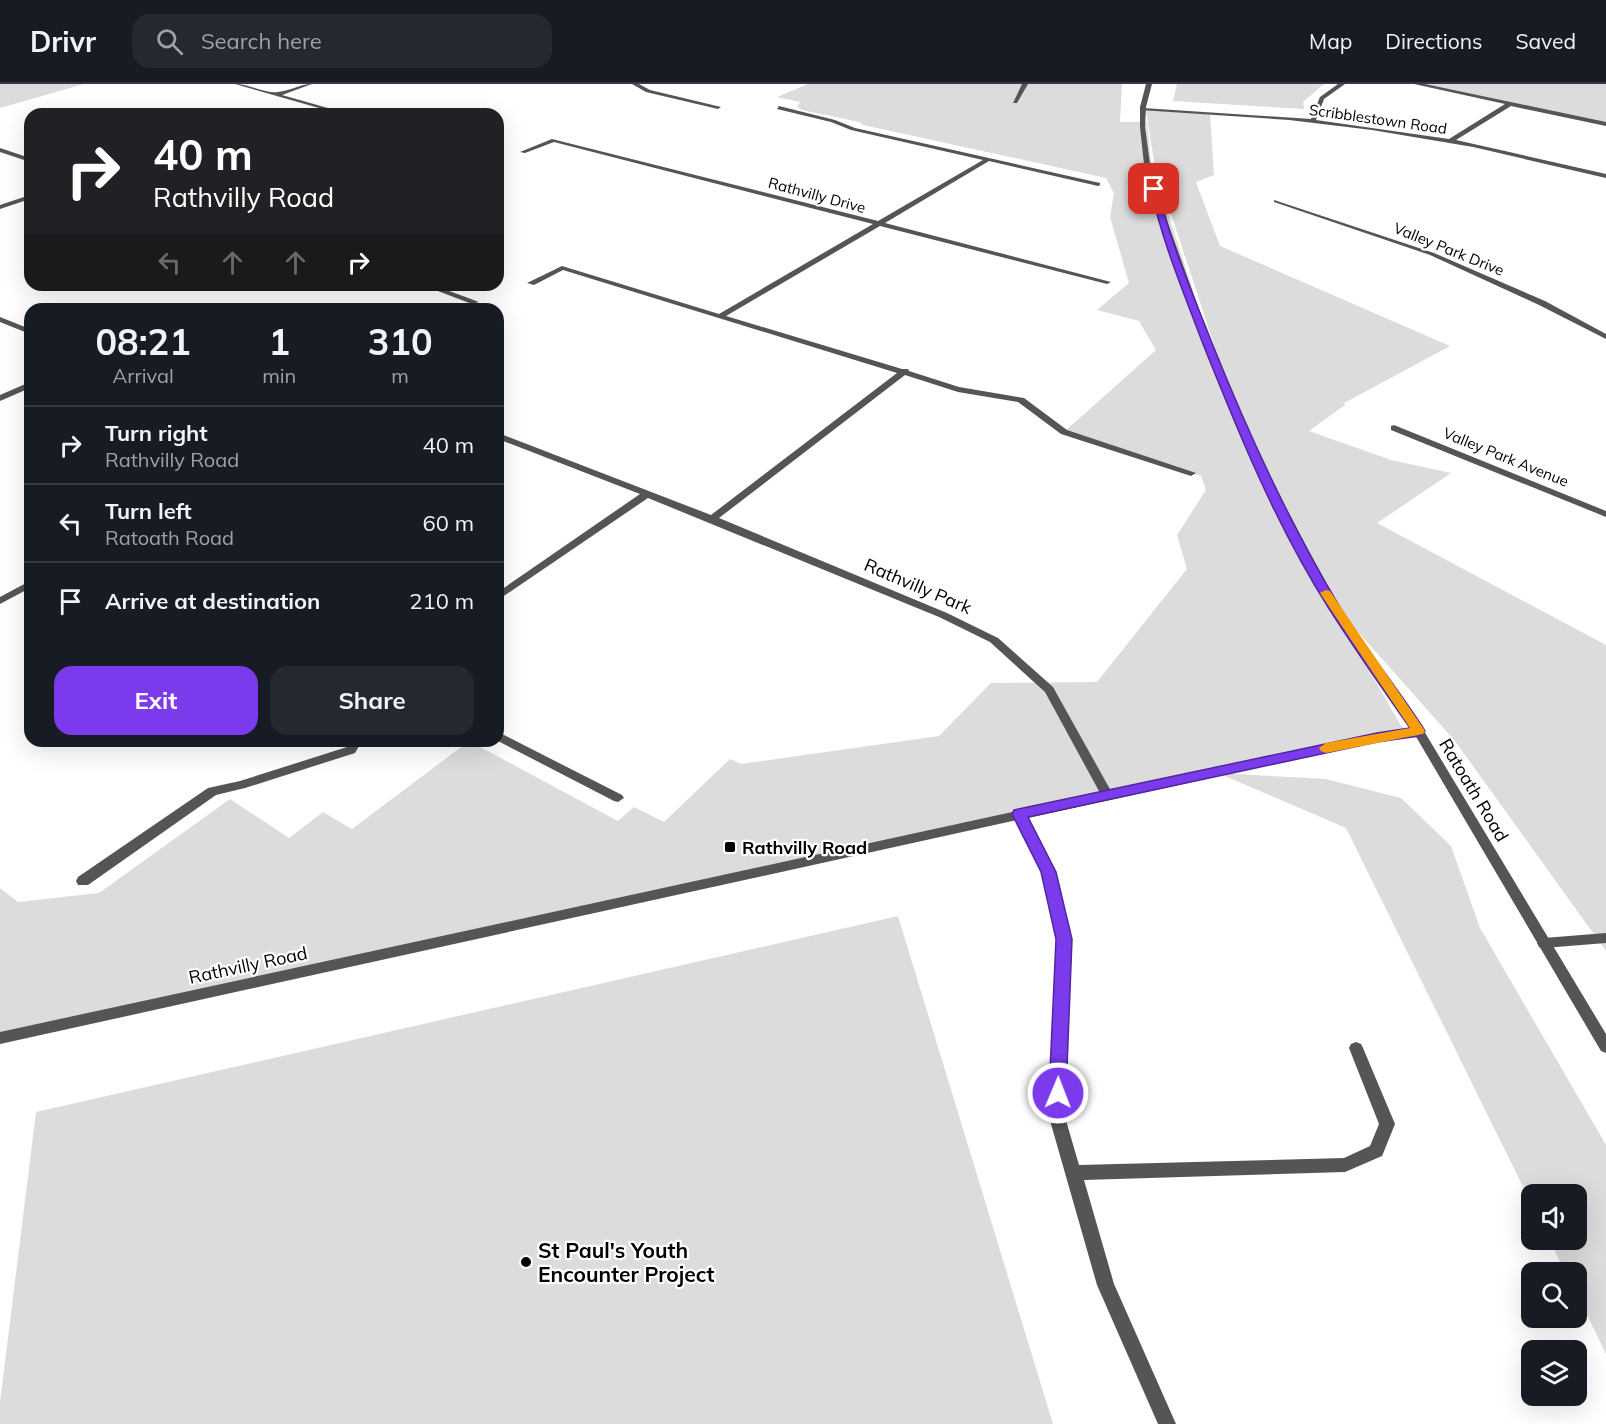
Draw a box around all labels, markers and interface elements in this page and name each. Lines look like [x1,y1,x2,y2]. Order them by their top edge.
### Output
search box [132,14,552,68]
text: Drivr [30,24,96,59]
icon: search [153,25,186,58]
text: Search here [201,27,322,55]
text: Map [1309,28,1352,54]
text: Directions [1385,28,1482,54]
text: Saved [1515,28,1576,54]
street label: Scribblestown Road [1308,100,1448,138]
text: 40 m [153,128,253,181]
icon: right [54,132,132,210]
pin [1128,163,1179,214]
icon: arrive [1137,172,1170,205]
street label: Rathvilly Drive [766,173,868,217]
text: Rathvilly Road [153,180,334,214]
street label: Valley Park Drive [1391,218,1507,280]
icon: left [153,246,186,279]
icon: ahead [216,246,249,279]
icon: ahead [279,246,312,279]
icon: right [342,246,375,279]
text: 08:21 [95,319,191,364]
text: 1 [268,319,290,364]
text: 310 [368,319,433,364]
text: Arrival [113,363,174,388]
text: min [262,363,296,388]
text: m [391,363,409,388]
text: Turn right [105,419,208,447]
street label: Valley Park Avenue [1441,423,1571,491]
icon: right [54,429,87,462]
text: 40 m [423,431,474,459]
text: Rathvilly Road [105,447,239,472]
text: Turn left [105,497,192,525]
icon: left [54,507,87,540]
text: 60 m [423,509,474,537]
text: Ratoath Road [105,525,234,550]
street label: Rathvilly Park [861,553,976,619]
icon: arrive [54,585,87,618]
text: Arrive at destination [105,587,320,615]
text: 210 m [409,587,474,615]
button: Exit [54,666,258,735]
button: Share [270,666,474,735]
street label: Ratoath Road [1434,734,1514,846]
place label: Rathvilly Road [742,836,867,859]
marker: Rathvilly Road [723,840,737,854]
street label: Rathvilly Road [187,941,309,989]
position arrow [1026,1061,1090,1125]
map controls [1521,1184,1587,1406]
button: sound [1521,1184,1587,1250]
place label: St Paul's Youth Encounter Project [538,1237,714,1287]
marker: St Paul's Youth Encounter Project [519,1255,533,1269]
button: search [1521,1262,1587,1328]
button: layers [1521,1340,1587,1406]

